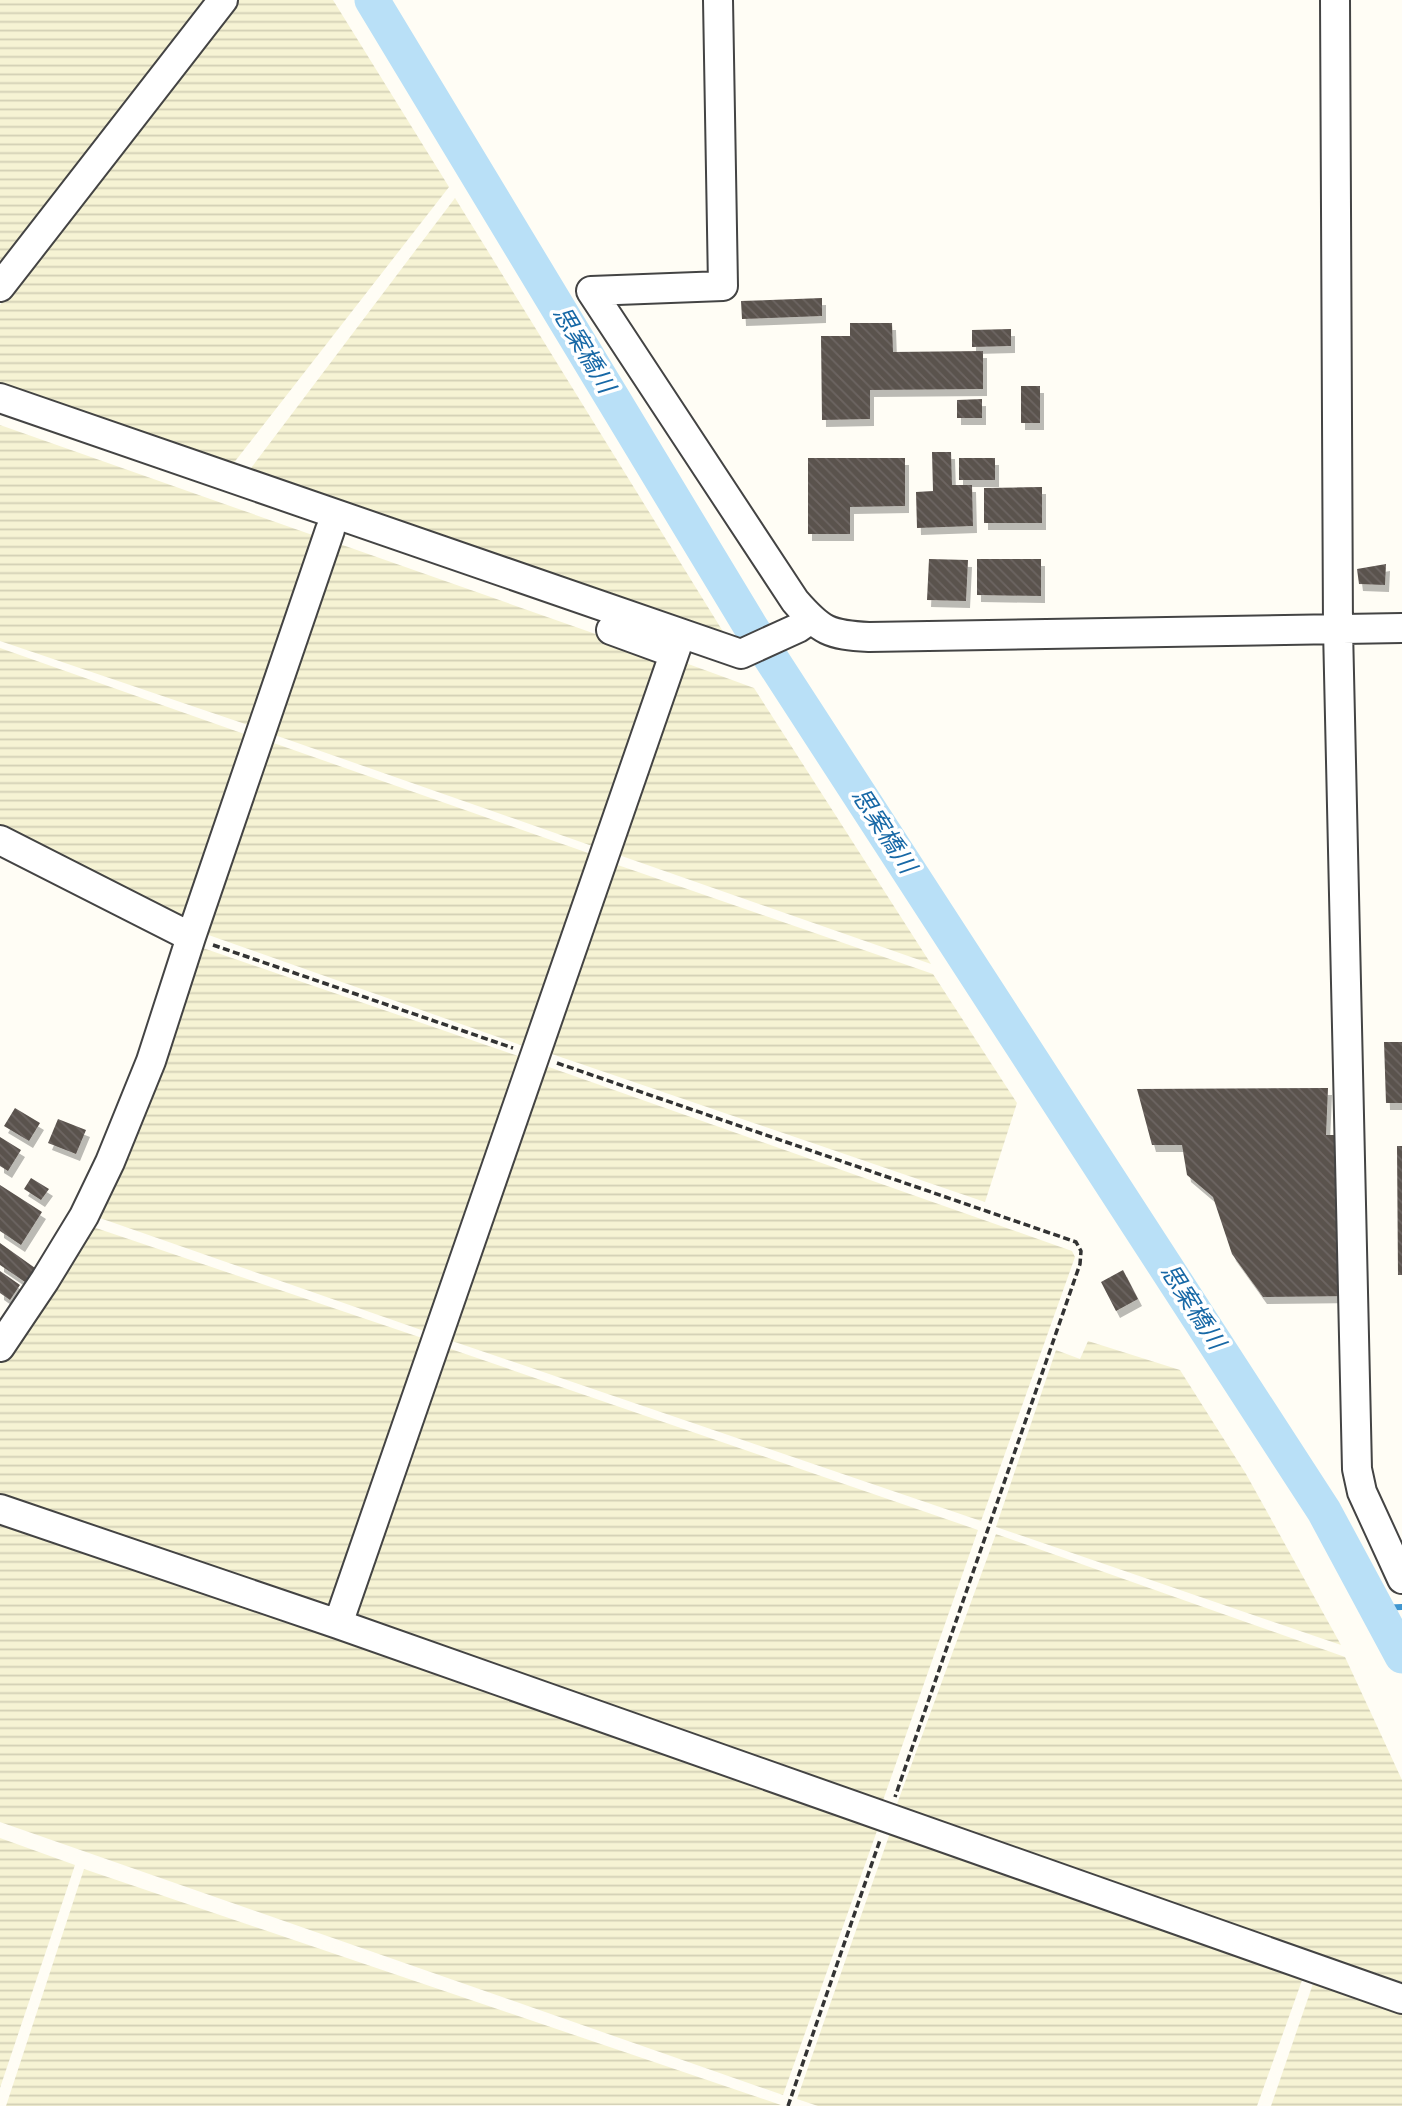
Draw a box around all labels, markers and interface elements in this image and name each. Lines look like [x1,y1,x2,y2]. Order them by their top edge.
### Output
water label: 思案橋川 [543,300,625,403]
water label: 思案橋川 [842,781,926,884]
water label: 思案橋川 [1151,1257,1235,1360]

